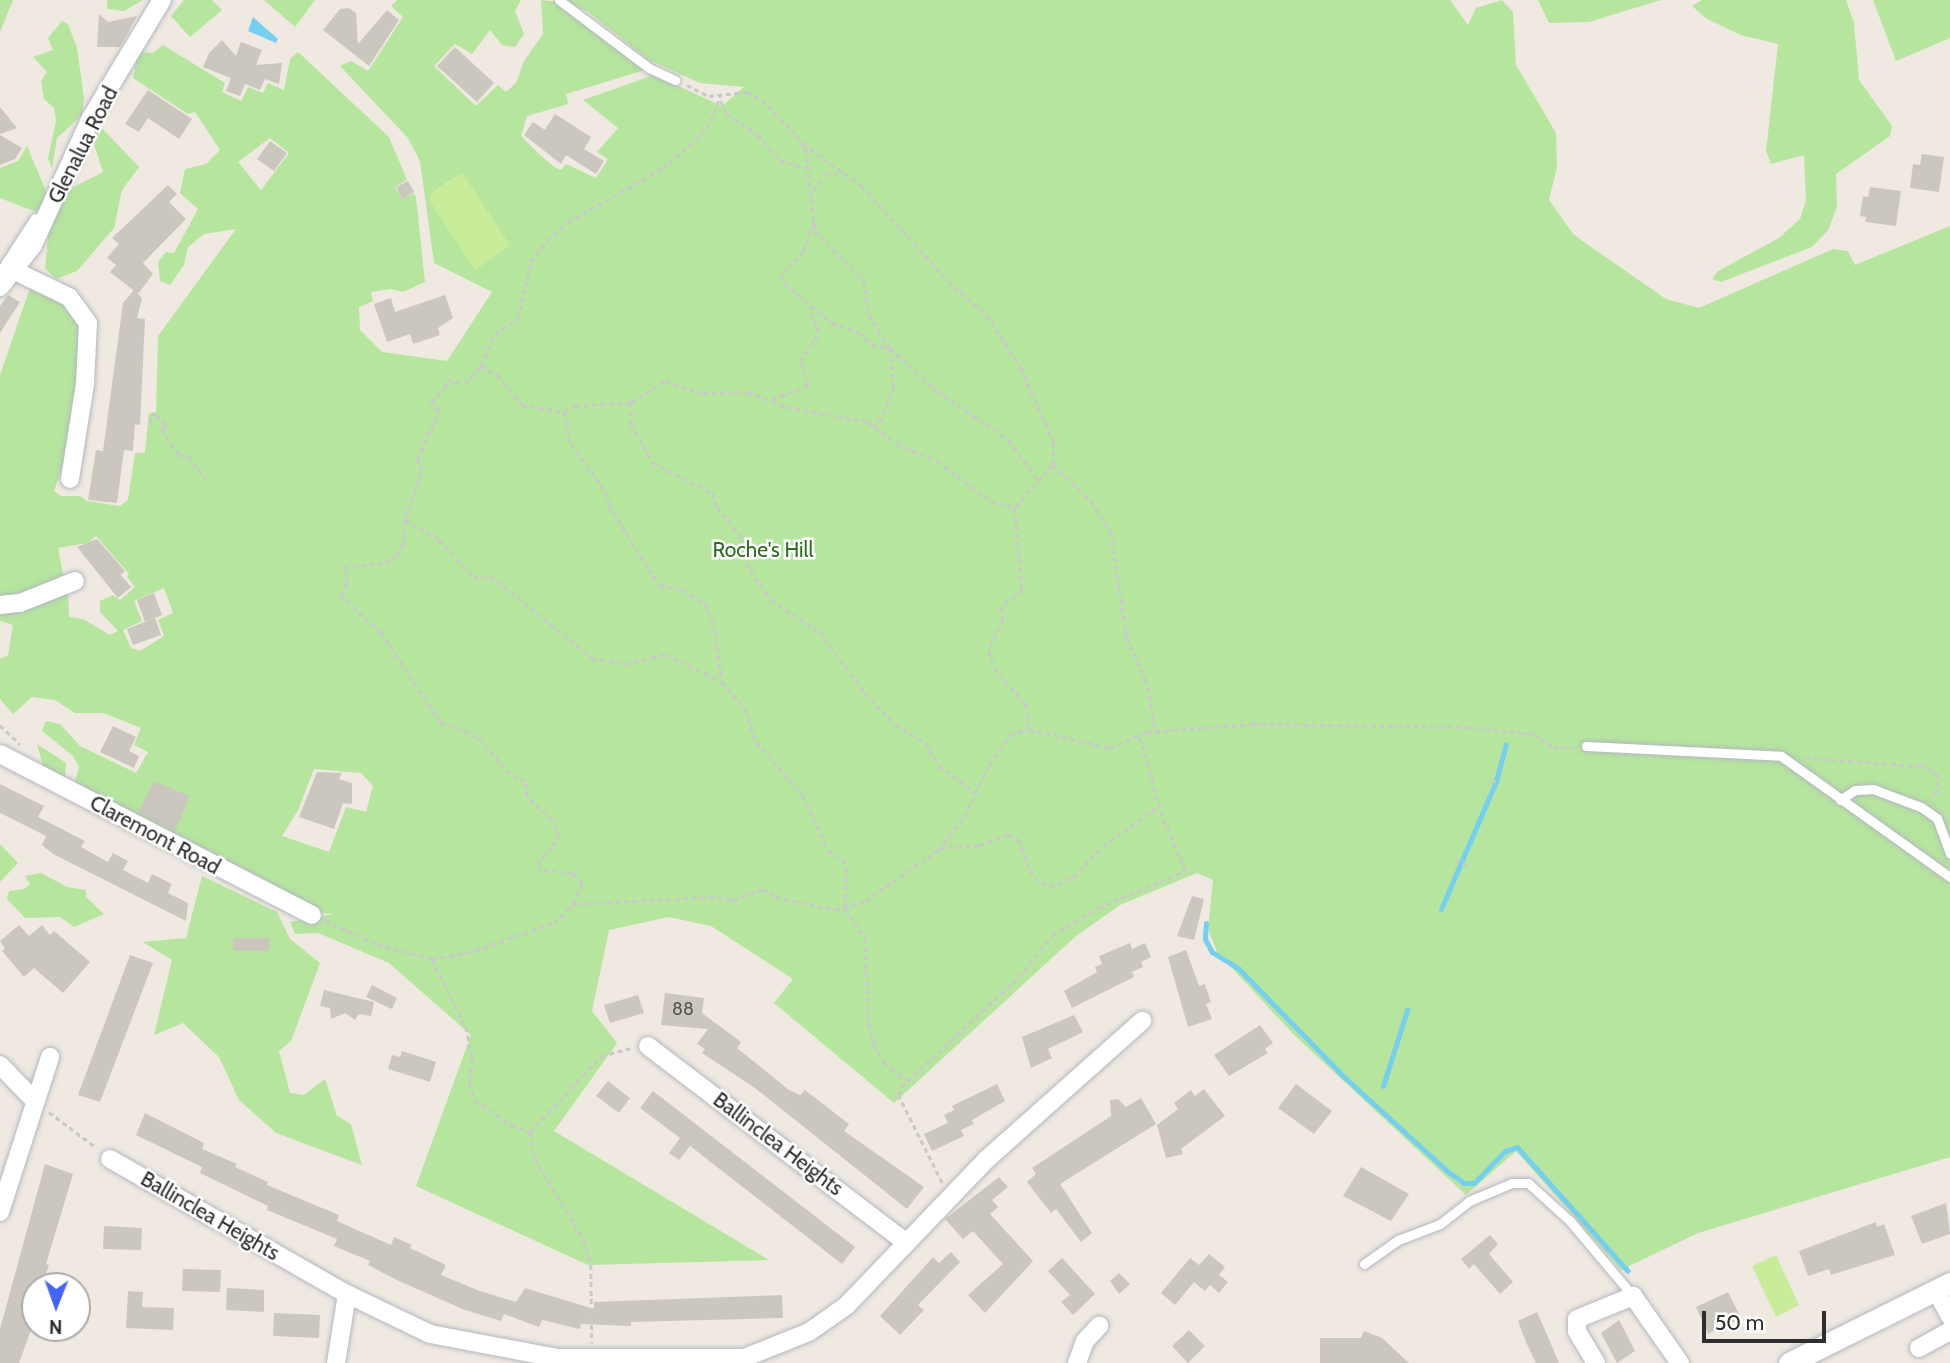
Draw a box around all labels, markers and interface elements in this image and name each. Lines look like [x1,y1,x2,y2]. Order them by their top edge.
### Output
street label: Glenalua Road [43,82,123,208]
park label: Roche's Hill [713,537,813,563]
street label: Claremont Road [86,790,224,880]
house number: 88 [672,998,694,1020]
street label: Ballinclea Heights [708,1087,848,1201]
street label: Ballinclea Heights [136,1166,284,1266]
north arrow [21,1272,91,1342]
scale bar [1705,1296,1829,1340]
text: 50 m [1715,1310,1764,1335]
text: N [49,1315,63,1338]

